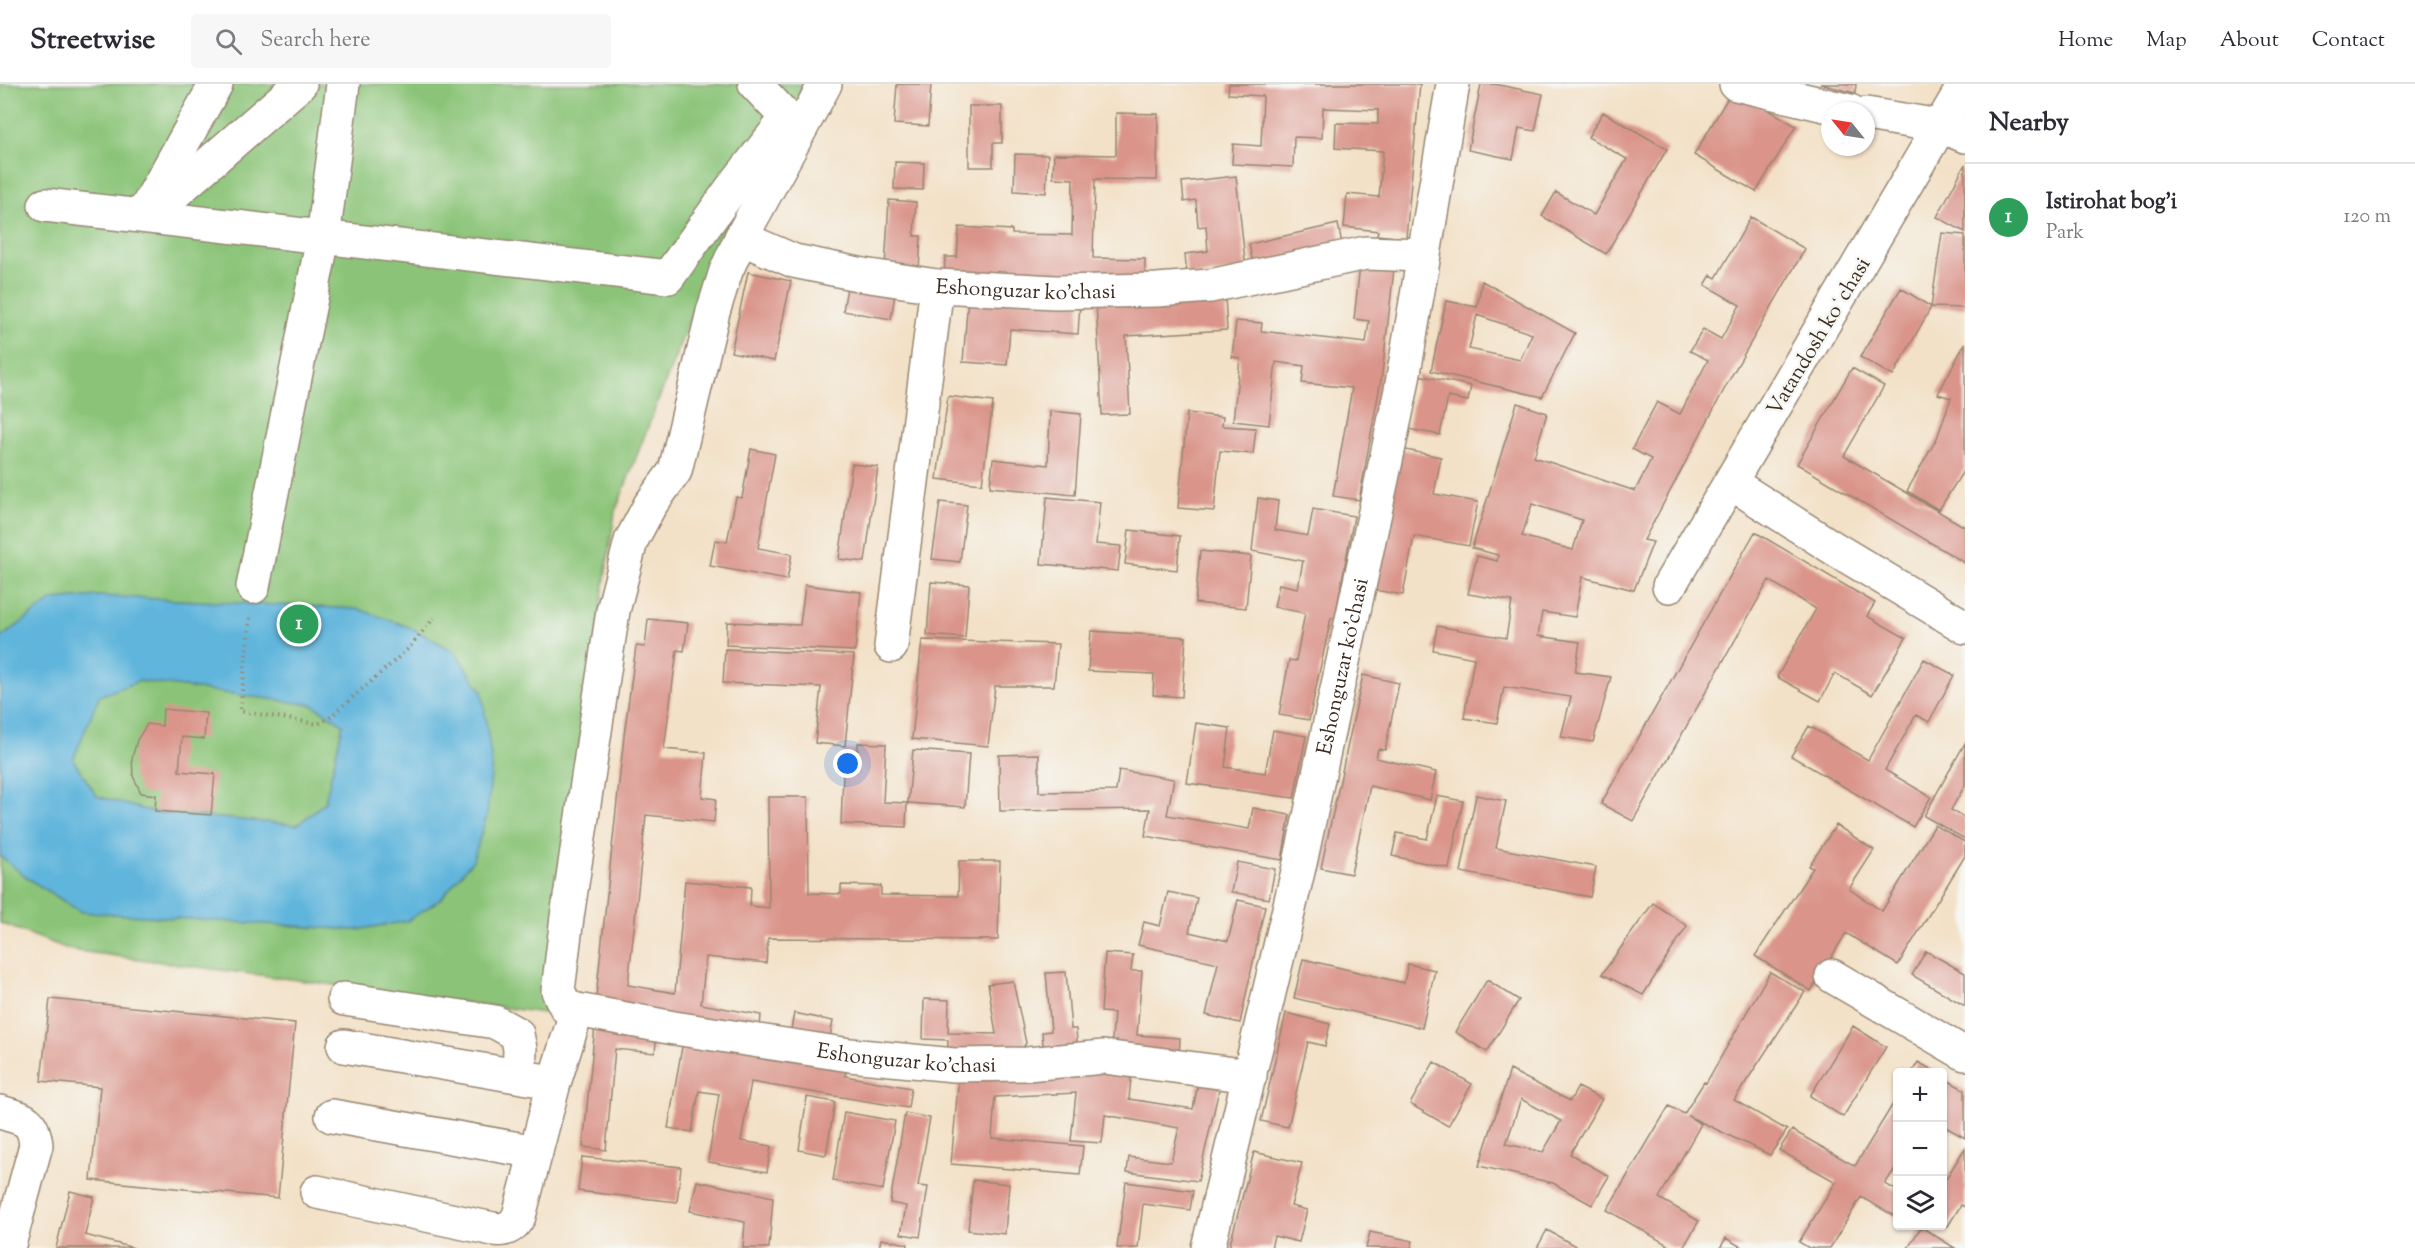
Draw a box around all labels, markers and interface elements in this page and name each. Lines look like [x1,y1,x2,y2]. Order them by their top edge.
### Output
search box [191,14,611,68]
text: Streetwise [30,21,155,61]
icon: search [212,25,245,58]
text: Search here [260,25,371,57]
text: Home [2058,26,2113,56]
text: Map [2146,26,2187,56]
text: About [2220,26,2279,56]
text: Contact [2312,26,2385,56]
north arrow [1821,102,1875,156]
text: Nearby [1989,105,2069,142]
text: Istirohat bog'i [2046,187,2177,219]
text: 1 [2005,203,2012,232]
text: 120 m [2343,203,2391,232]
text: Park [2046,219,2084,248]
street label: Vatandosh koʻchasi [1761,252,1879,422]
street label: Eshonguzar ko'chasi [935,273,1116,309]
street label: Eshonguzar ko'chasi [1310,575,1377,758]
pin: 1 [280,602,318,646]
your location [833,749,862,778]
street label: Eshonguzar ko'chasi [814,1037,997,1082]
map controls [1893,1068,1947,1230]
button: + [1893,1068,1947,1122]
button: − [1893,1122,1947,1176]
button: layers [1893,1176,1947,1230]

